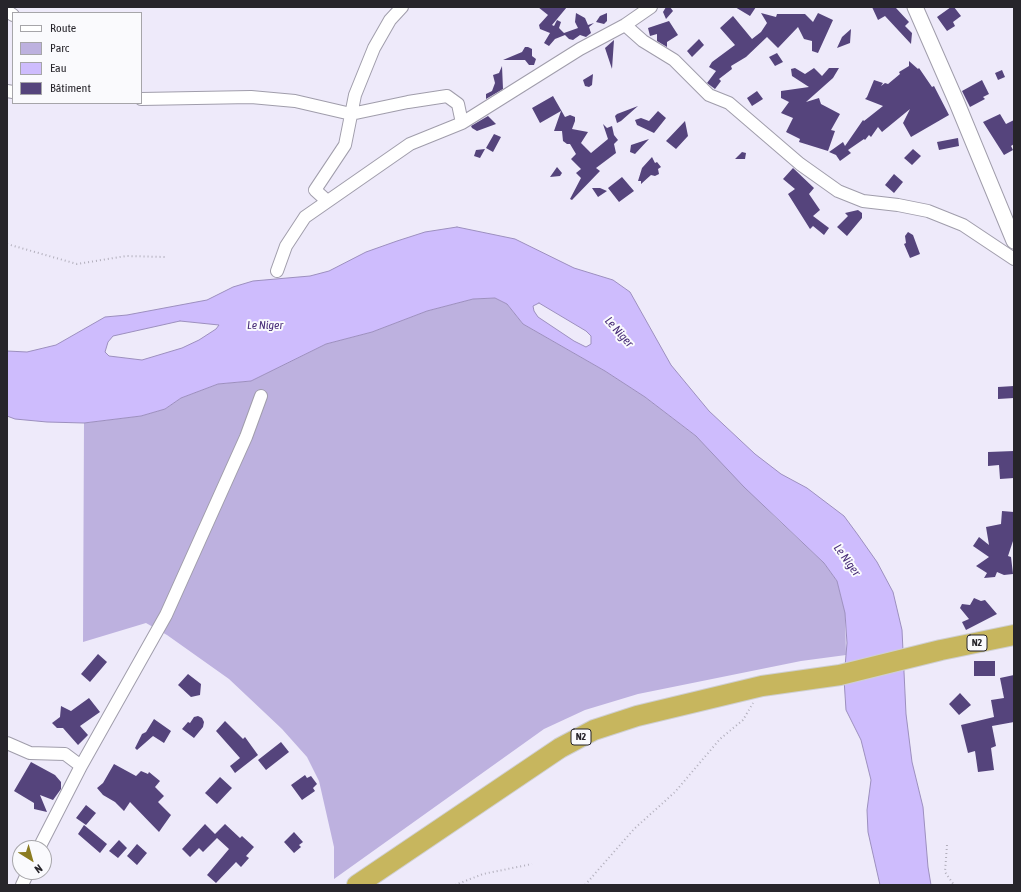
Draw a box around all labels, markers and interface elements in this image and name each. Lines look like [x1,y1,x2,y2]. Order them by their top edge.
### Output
legend [12,12,142,104]
text: Route [50,21,76,35]
text: Parc [50,41,69,55]
text: Eau [50,61,67,75]
text: Bâtiment [50,81,91,95]
water label: Le Niger [602,314,636,350]
water label: Le Niger [247,318,283,332]
water label: Le Niger [831,541,863,579]
road number: N2 [967,635,987,651]
road number: N2 [571,729,591,745]
north arrow [12,840,52,880]
text: N [32,862,45,876]

